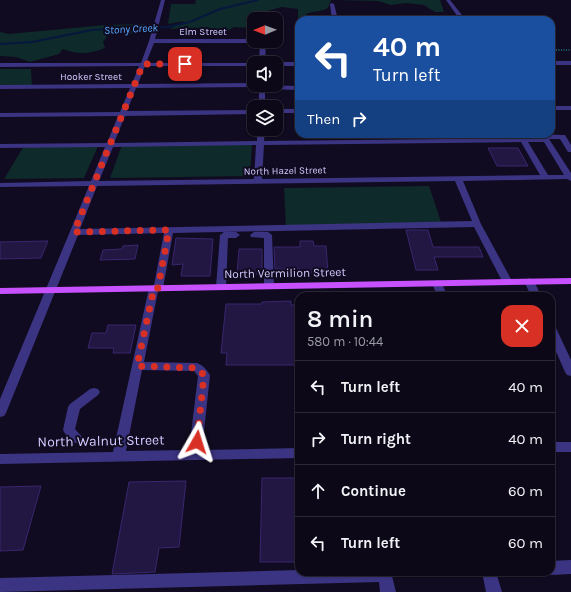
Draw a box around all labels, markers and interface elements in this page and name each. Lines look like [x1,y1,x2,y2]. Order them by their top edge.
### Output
north arrow [247,12,283,48]
map controls [247,12,283,136]
water label: Stony Creek [104,21,159,37]
street label: Elm Street [179,26,227,38]
text: 40 m [373,30,441,63]
icon: left [307,32,359,84]
pin [168,47,202,81]
icon: arrive [174,53,196,75]
button: sound [247,56,283,92]
text: Turn left [373,64,441,86]
street label: Hooker Street [60,71,122,83]
button: layers [247,100,283,136]
icon: right [348,108,370,130]
text: Then [307,110,340,128]
street label: North Hazel Street [244,164,327,178]
street label: North Vermilion Street [224,265,347,281]
text: 8 min [307,305,373,333]
button: close [501,305,543,347]
text: 580 m · 10:44 [307,334,383,349]
icon: left [307,376,329,398]
text: Turn left [341,378,400,396]
text: 40 m [508,378,543,396]
position arrow [176,421,218,463]
icon: right [307,428,329,450]
text: Turn right [341,430,411,448]
text: 40 m [508,430,543,448]
street label: North Walnut Street [37,431,165,451]
icon: ahead [307,480,329,502]
text: Continue [341,482,406,500]
text: 60 m [508,482,543,500]
icon: left [307,532,329,554]
text: Turn left [341,534,400,552]
text: 60 m [508,534,543,552]

